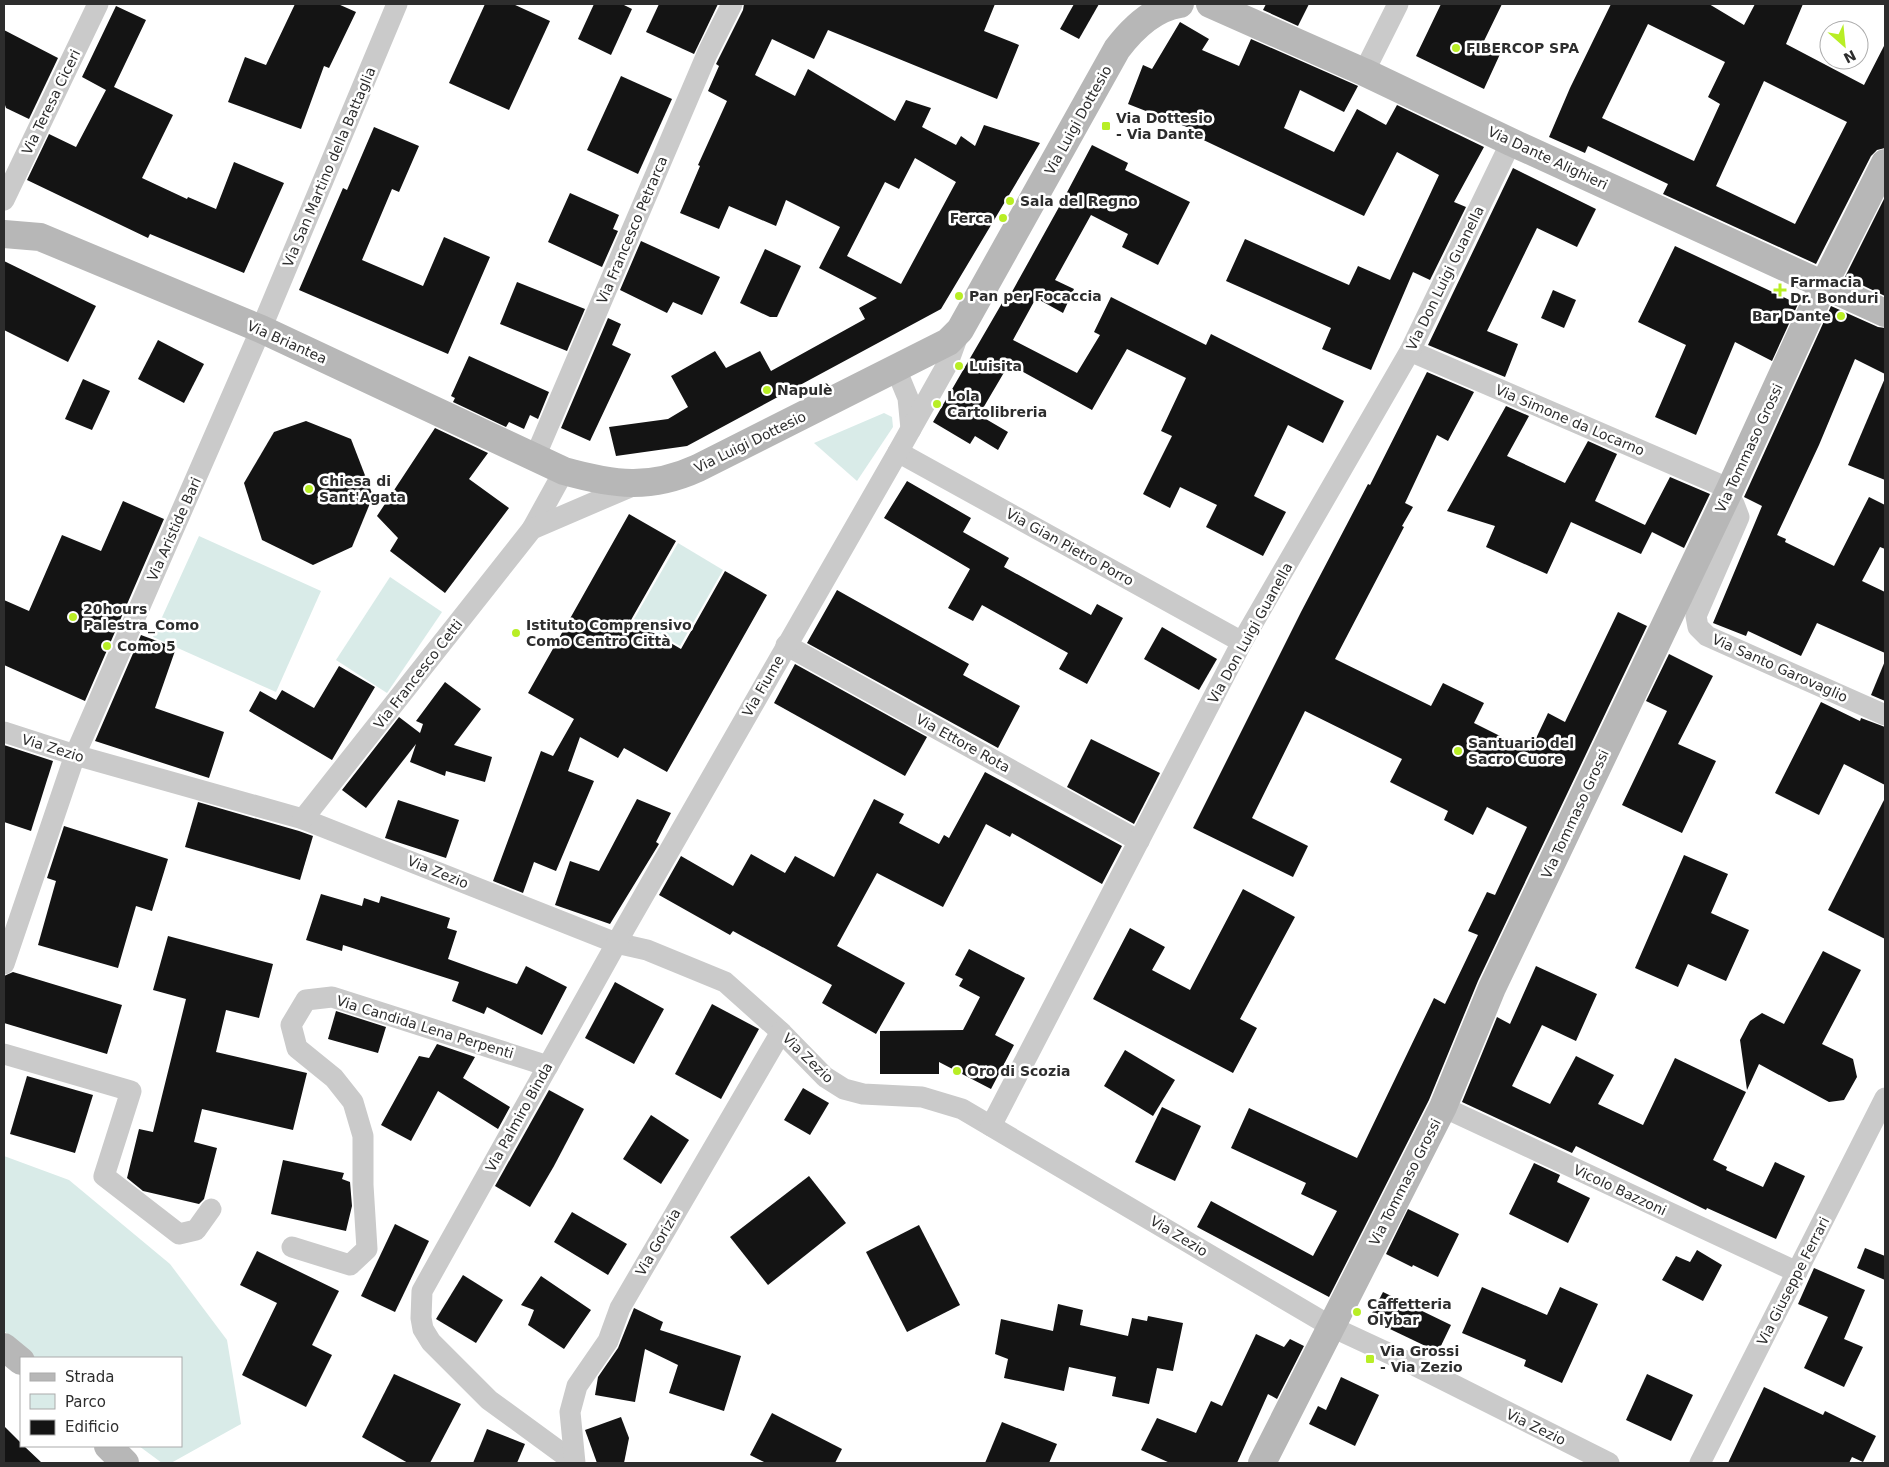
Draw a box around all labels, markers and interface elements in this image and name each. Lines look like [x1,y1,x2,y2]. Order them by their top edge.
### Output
north arrow [1819,20,1869,70]
place label: FIBERCOP SPA [1466,40,1579,56]
marker: FIBERCOP SPA [1450,42,1462,54]
street label: Via Teresa Ciceri [19,47,83,157]
text: N [1841,47,1859,66]
street label: Via Luigi Dottesio [1041,63,1115,177]
street label: Via San Martino della Battaglia [279,64,379,270]
place label: Via Dottesio - Via Dante [1116,110,1213,142]
marker: Via Dottesio - Via Dante [1100,120,1112,132]
street label: Via Dante Alighieri [1486,123,1610,193]
street label: Via Francesco Petrarca [594,154,670,306]
place label: Sala del Regno [1020,193,1138,209]
marker: Sala del Regno [1004,195,1016,207]
street label: Via Don Luigi Guanella [1403,203,1487,353]
place label: Ferca [950,210,993,226]
marker: Ferca [997,212,1009,224]
place label: Farmacia Dr. Bonduri [1790,274,1879,306]
marker: Farmacia Dr. Bonduri [1774,284,1786,296]
place label: Pan per Focaccia [969,288,1102,304]
marker: Pan per Focaccia [953,290,965,302]
place label: Bar Dante [1752,308,1831,324]
marker: Bar Dante [1835,310,1847,322]
street label: Via Briantea [245,317,329,367]
place label: Luisita [969,358,1022,374]
marker: Luisita [953,360,965,372]
street label: Via Simone da Locarno [1493,381,1647,459]
street label: Via Tommaso Grossi [1712,381,1786,515]
place label: Napulè [777,382,832,398]
marker: Napulè [761,384,773,396]
place label: Lola Cartolibreria [947,388,1047,420]
marker: Lola Cartolibreria [931,398,943,410]
street label: Via Luigi Dottesio [691,408,809,476]
place label: Chiesa di Sant'Agata [319,473,406,505]
street label: Via Aristide Bari [144,475,204,583]
marker: Chiesa di Sant'Agata [303,483,315,495]
street label: Via Gian Pietro Porro [1003,505,1137,589]
street label: Via Don Luigi Guanella [1205,560,1295,706]
place label: 20hours Palestra_Como [83,601,199,634]
marker: 20hours Palestra_Como [67,611,79,623]
street label: Via Francesco Cetti [370,616,466,732]
place label: Istituto Comprensivo Como Centro Città [526,617,692,649]
marker: Istituto Comprensivo Como Centro Città [510,627,522,639]
street label: Via Santo Garovaglio [1710,631,1850,705]
place label: Como 5 [117,638,176,654]
marker: Como 5 [101,640,113,652]
street label: Via Fiume [739,652,787,720]
street label: Via Ettore Rota [913,711,1013,775]
street label: Via Zezio [20,731,86,765]
place label: Santuario del Sacro Cuore [1468,735,1574,767]
marker: Santuario del Sacro Cuore [1452,745,1464,757]
street label: Via Tommaso Grossi [1538,747,1612,881]
street label: Via Zezio [405,853,471,891]
street label: Via Candida Lena Perpenti [335,992,515,1062]
street label: Via Zezio [779,1030,837,1086]
street label: Via Palmiro Binda [482,1060,556,1174]
place label: Oro di Scozia [967,1063,1070,1079]
marker: Oro di Scozia [951,1065,963,1077]
street label: Via Tommaso Grossi [1366,1116,1444,1248]
street label: Vicolo Bazzoni [1571,1162,1669,1218]
street label: Via Gorizia [632,1205,684,1279]
street label: Via Zezio [1147,1213,1211,1259]
street label: Via Giuseppe Ferrari [1754,1214,1832,1348]
place label: Caffetteria Olybar [1367,1296,1452,1328]
marker: Caffetteria Olybar [1351,1306,1363,1318]
place label: Via Grossi - Via Zezio [1380,1343,1463,1375]
marker: Via Grossi - Via Zezio [1364,1353,1376,1365]
legend [20,1357,182,1447]
text: Strada [65,1368,114,1386]
text: Parco [65,1393,106,1411]
street label: Via Zezio [1504,1406,1568,1448]
text: Edificio [65,1418,119,1436]

